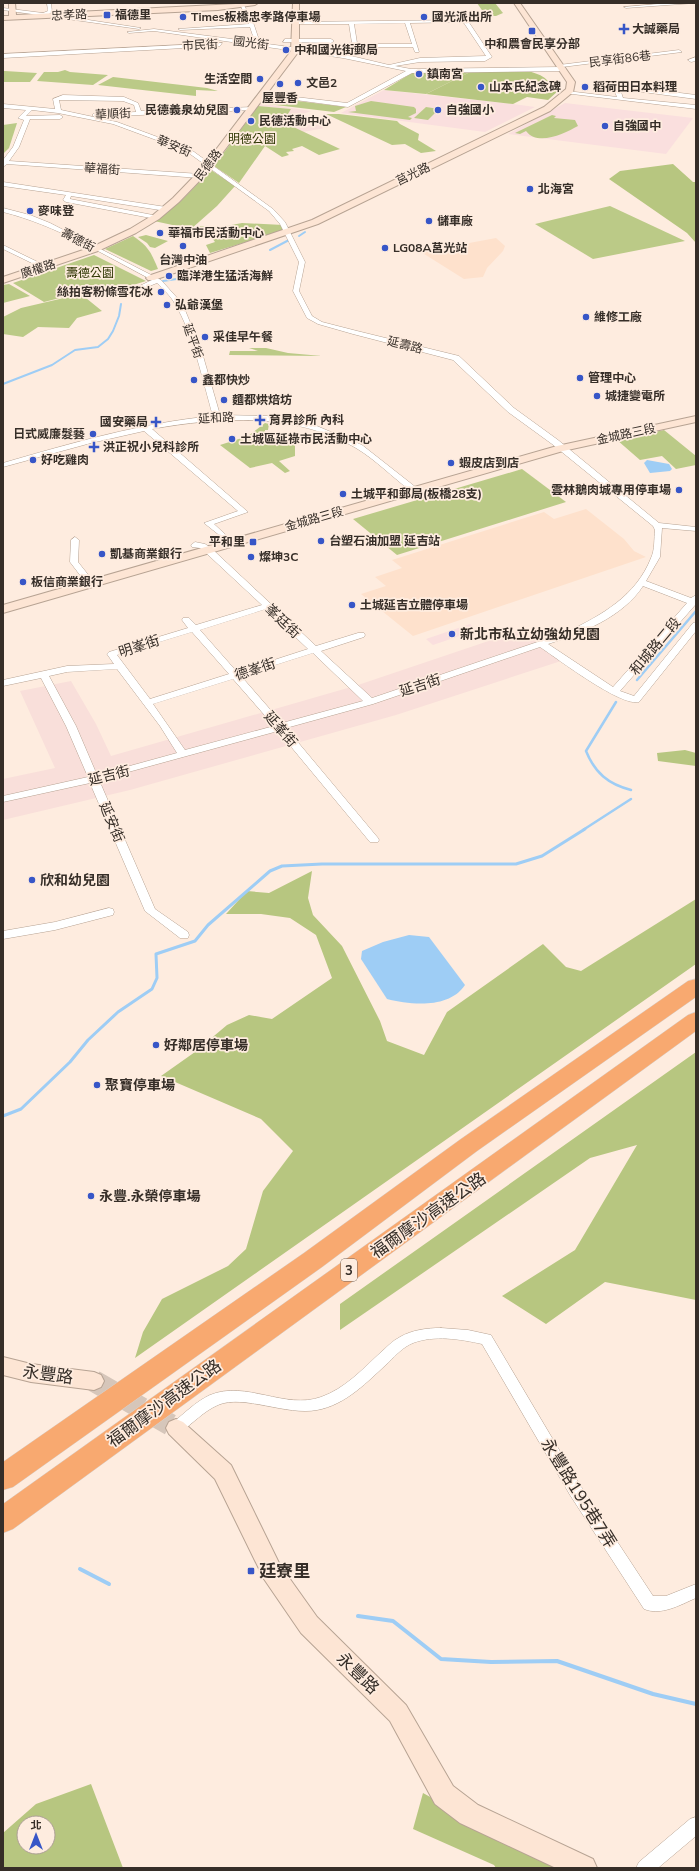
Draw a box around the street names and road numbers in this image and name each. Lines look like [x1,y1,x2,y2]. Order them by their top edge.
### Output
street label: 忠孝路 [51,6,87,24]
street label: 國光街 [232,33,270,53]
street label: 市民街 [182,36,218,54]
street label: 民享街86巷 [588,47,652,71]
street label: 華順街 [95,105,131,123]
street label: 華安街 [154,132,194,160]
street label: 民德路 [191,146,225,184]
street label: 莒光路 [393,159,433,189]
street label: 華福街 [83,160,121,178]
street label: 壽德街 [58,224,98,256]
street label: 廣權路 [18,256,58,282]
street label: 延平街 [179,321,207,361]
street label: 延壽路 [386,333,424,357]
street label: 延和路 [198,409,234,427]
street label: 金城路三段 [595,420,657,448]
street label: 金城路三段 [283,503,345,535]
street label: 峯廷街 [261,600,304,643]
street label: 和城路二段 [626,613,685,679]
street label: 明峯街 [116,631,162,662]
street label: 德峯街 [232,654,278,685]
street label: 延吉街 [397,670,443,701]
street label: 延峯街 [260,707,302,751]
street label: 延吉街 [86,761,132,790]
street label: 延安街 [95,799,128,845]
street label: 福爾摩沙高速公路 [366,1167,491,1264]
road number: 3 [341,1259,357,1281]
street label: 福爾摩沙高速公路 [103,1354,226,1453]
street label: 永豐路 [21,1360,75,1389]
street label: 永豐路195巷7弄 [535,1434,622,1553]
street label: 永豐路 [331,1647,384,1699]

